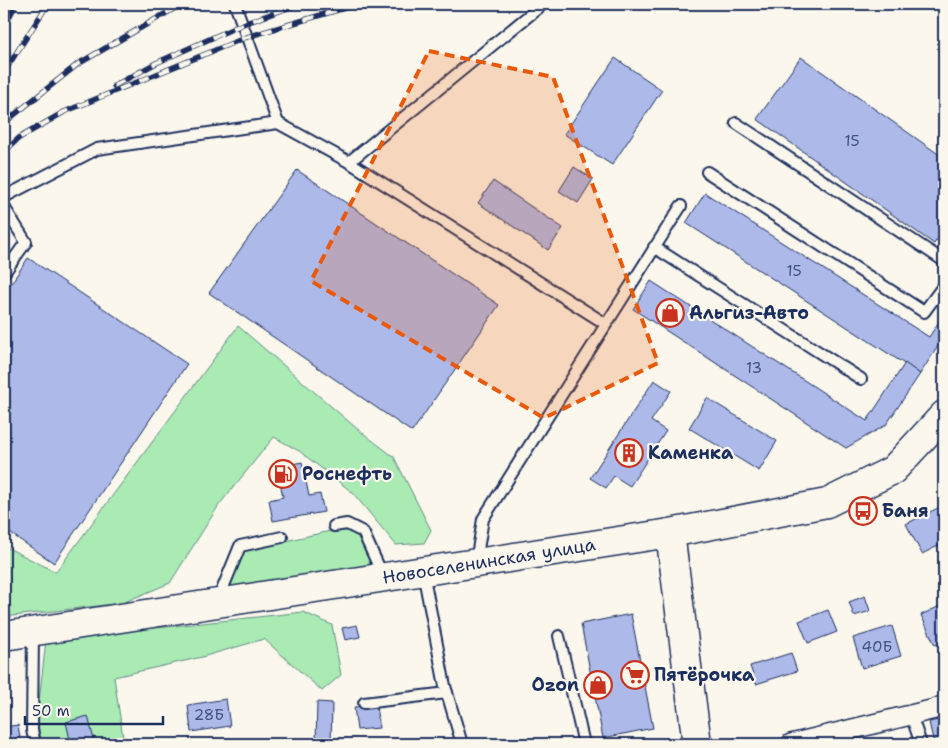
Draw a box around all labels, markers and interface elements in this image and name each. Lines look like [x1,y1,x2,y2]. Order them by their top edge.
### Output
house number: 15 [844,131,860,151]
house number: 15 [786,261,802,281]
shop icon: Альгиз-Авто [655,298,685,328]
place label: Альгиз-Авто [689,301,809,325]
house number: 13 [746,358,762,378]
building icon: Каменка [614,438,644,468]
place label: Каменка [648,441,734,465]
fuel station icon: Роснефть [268,459,298,489]
place label: Роснефть [302,462,392,486]
bus stop icon: Баня [848,496,878,526]
place label: Баня [882,499,929,523]
street label: Новоселенинская улица [381,532,597,590]
house number: 40Б [862,637,892,657]
supermarket icon: Пятёрочка [620,660,650,690]
place label: Пятёрочка [654,663,755,687]
shop icon: Ozon [583,670,613,700]
place label: Ozon [532,673,579,697]
scale bar [25,693,162,725]
text: 50 m [32,701,70,721]
house number: 28Б [194,705,224,725]

